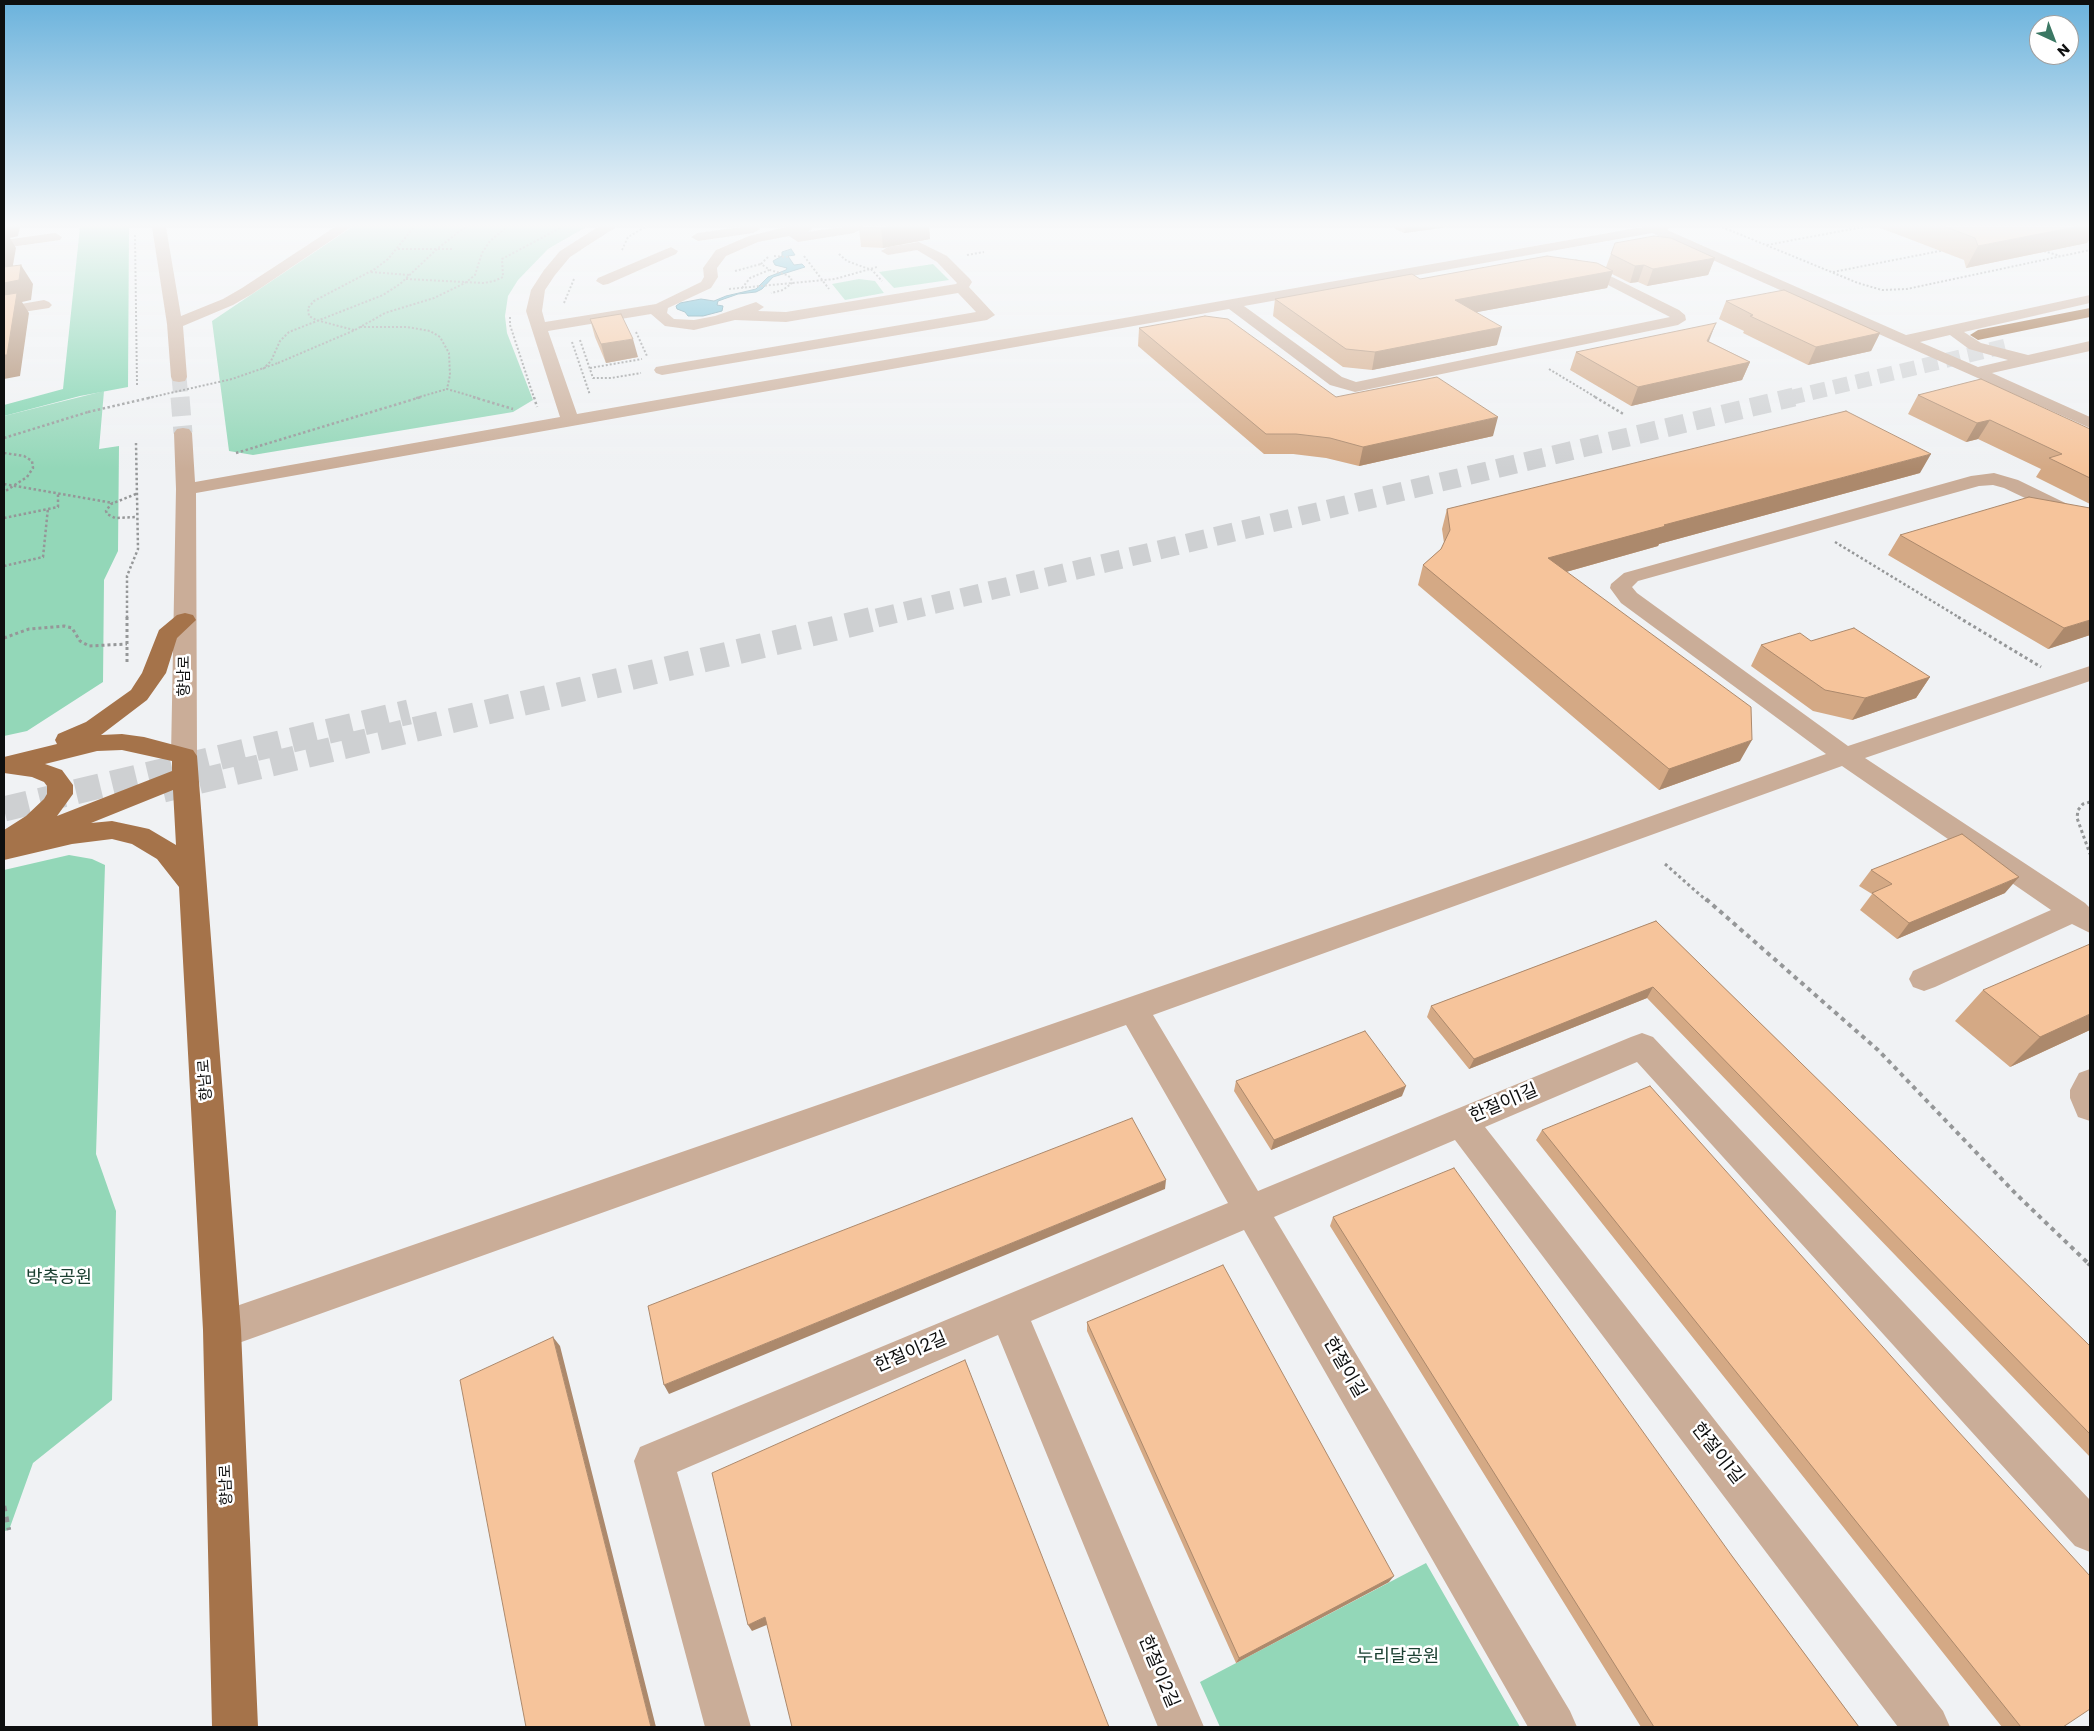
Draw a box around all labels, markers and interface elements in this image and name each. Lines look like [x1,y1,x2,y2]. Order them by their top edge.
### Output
north arrow [2029,15,2079,65]
text: N [2053,39,2074,61]
street label: 향남로 [176,655,194,697]
street label: 향남로 [196,1059,216,1101]
street label: 한절이1길 [1467,1080,1541,1128]
park label: 방축공원 [26,1267,92,1289]
street label: 한절이2길 [872,1328,950,1378]
street label: 한절이길 [1318,1334,1370,1402]
street label: 한절이1길 [1686,1419,1748,1489]
street label: 향남로 [217,1464,237,1506]
street label: 한절이2길 [1133,1633,1183,1711]
park label: 누리달공원 [1357,1646,1439,1668]

